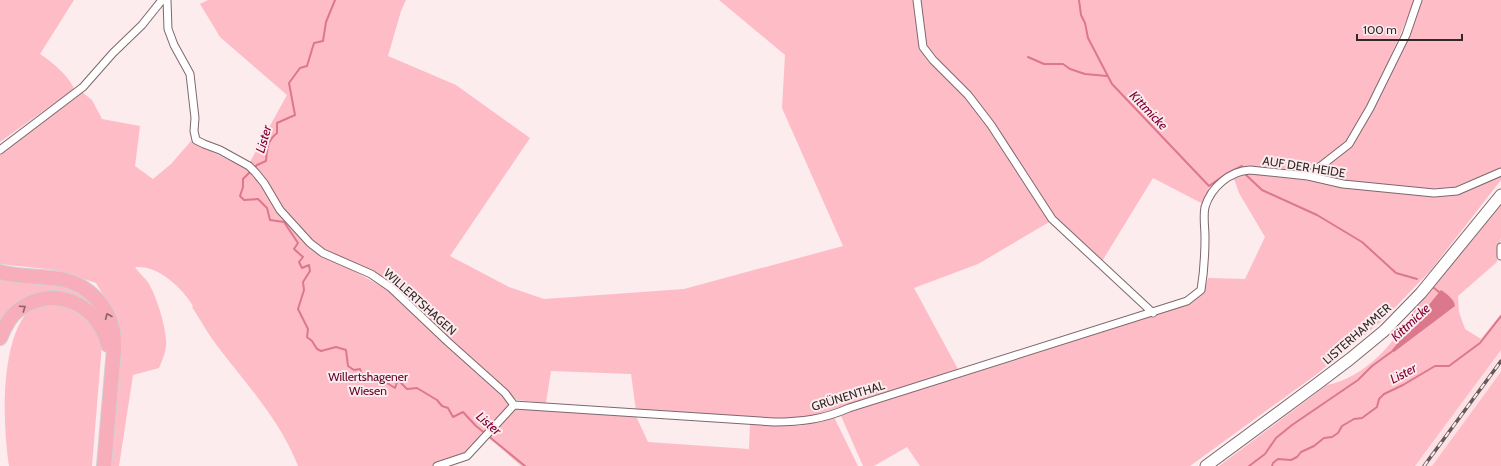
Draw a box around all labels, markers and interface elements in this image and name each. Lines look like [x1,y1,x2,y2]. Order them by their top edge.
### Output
scale bar [1357,16,1462,42]
text: 100 m [1363,22,1397,37]
water label: Kittmicke [1127,87,1171,133]
water label: Lister [251,122,275,155]
street label: AUF DER HEIDE [1262,153,1347,181]
street label: WILLERTSHAGEN [381,265,460,338]
street label: LISTERHAMMER [1319,299,1394,367]
water label: Kittmicke [1387,300,1433,344]
one-way arrow [19,305,26,313]
one-way arrow [105,313,113,321]
water label: Lister [1387,359,1420,387]
park label: Willertshagener Wiesen [328,369,408,398]
street label: GRÜNENTHAL [809,377,886,414]
water label: Lister [473,408,505,439]

